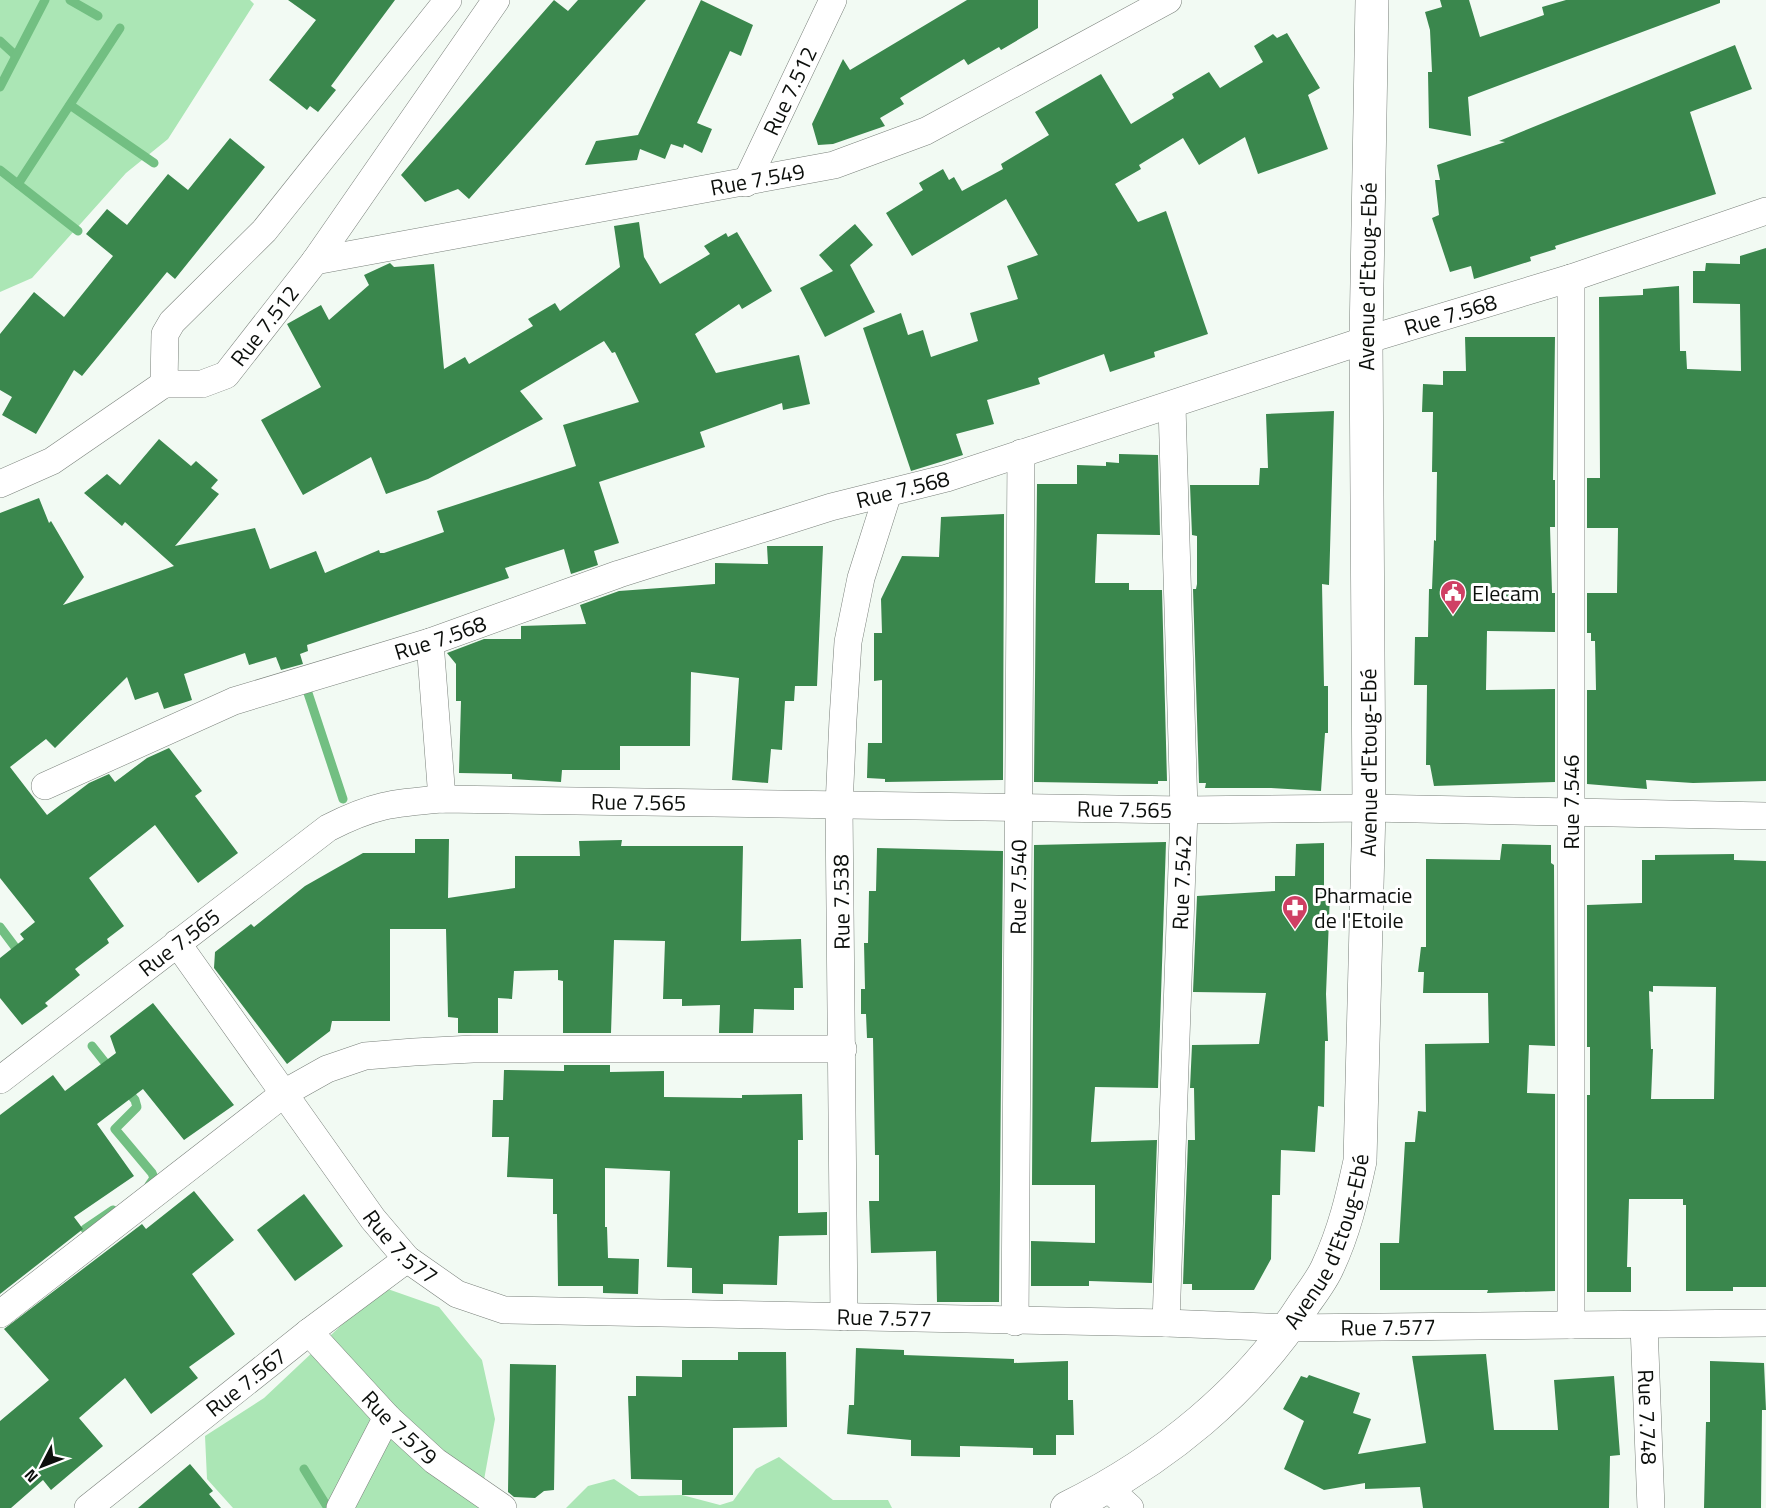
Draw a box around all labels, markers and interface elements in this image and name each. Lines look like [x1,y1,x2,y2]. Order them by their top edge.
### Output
street label: Rue 7.512 [754,41,826,141]
street label: Rue 7.549 [708,154,807,205]
street label: Avenue d'Etoug-Ebé [1349,182,1386,371]
street label: Rue 7.512 [222,278,307,374]
street label: Rue 7.568 [1400,284,1501,345]
street label: Rue 7.568 [852,461,953,517]
place label: Elecam [1472,576,1539,610]
public building icon: Elecam [1438,578,1468,616]
street label: Rue 7.568 [390,606,491,669]
street label: Avenue d'Etoug-Ebé [1351,668,1386,857]
street label: Rue 7.546 [1554,754,1588,850]
street label: Rue 7.565 [591,784,686,820]
street label: Rue 7.565 [1077,791,1172,827]
street label: Rue 7.542 [1163,834,1200,930]
street label: Rue 7.540 [1001,839,1035,935]
street label: Rue 7.538 [823,854,859,950]
place label: Pharmacie de l'Etoile [1314,878,1412,937]
pharmacy icon: Pharmacie de l'Etoile [1280,893,1310,931]
street label: Rue 7.565 [131,900,227,985]
street label: Avenue d'Etoug-Ebé [1275,1154,1377,1336]
street label: Rue 7.577 [354,1203,445,1293]
street label: Rue 7.577 [836,1300,932,1335]
street label: Rue 7.577 [1340,1309,1436,1344]
street label: Rue 7.567 [198,1339,294,1425]
street label: Rue 7.748 [1629,1369,1666,1465]
street label: Rue 7.579 [354,1383,446,1473]
north arrow [12,1436,72,1496]
text: N [18,1464,43,1488]

